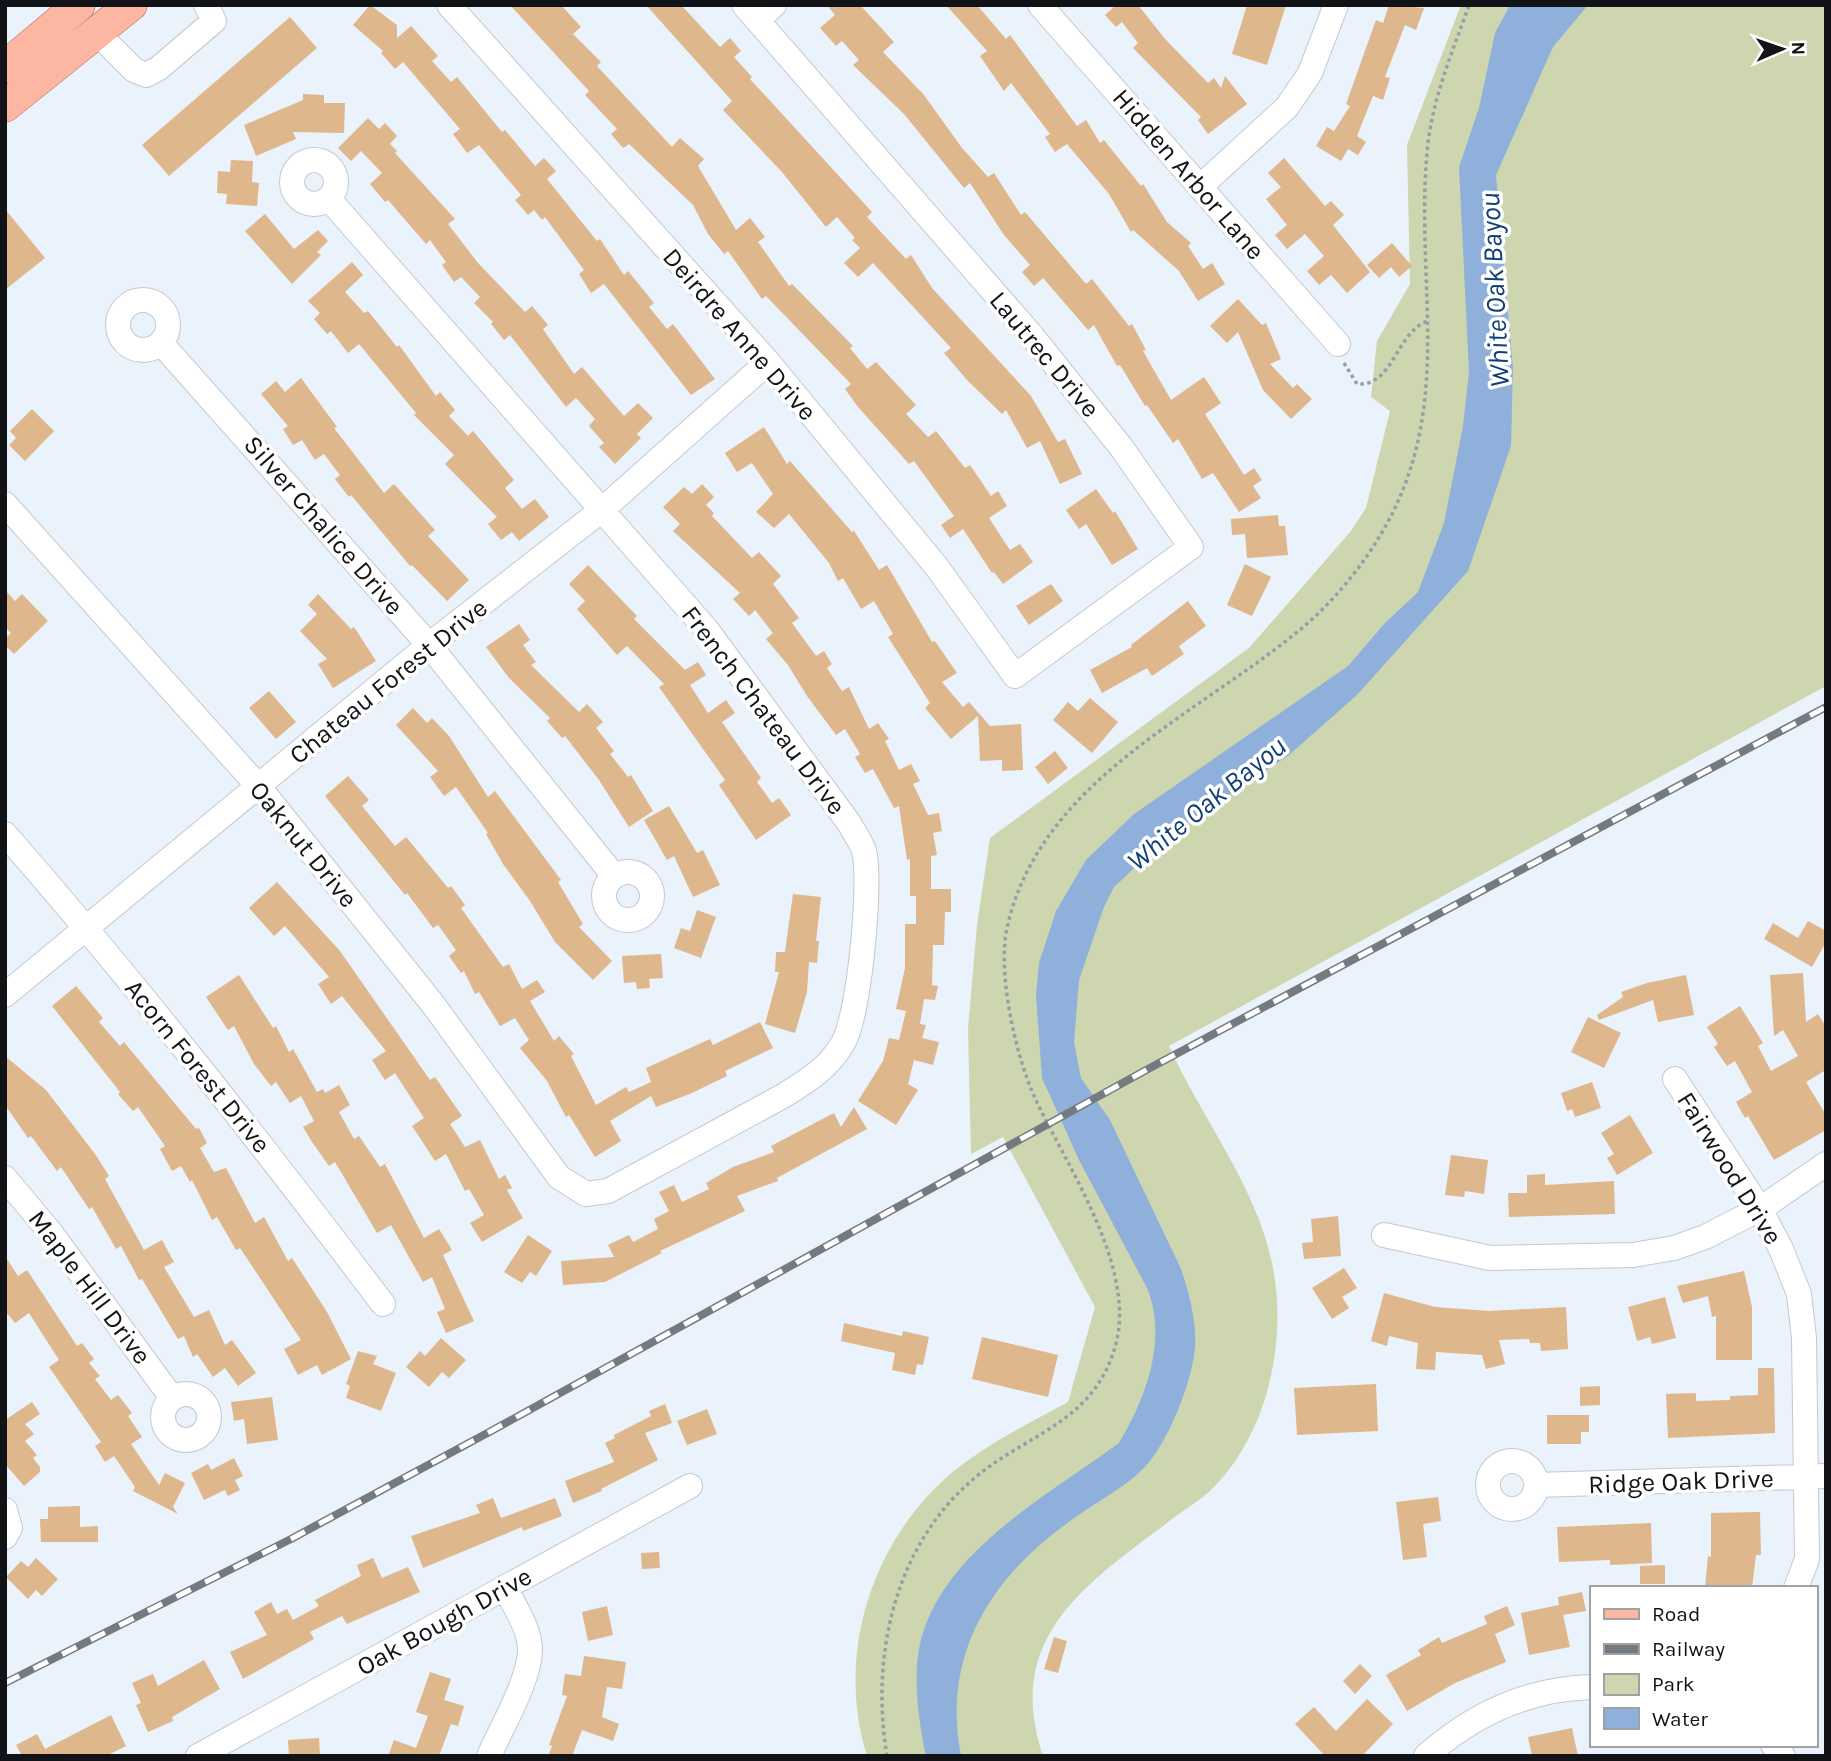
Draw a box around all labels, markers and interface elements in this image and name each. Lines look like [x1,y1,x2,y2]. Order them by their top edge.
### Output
north arrow [1747,14,1817,84]
text: N [1787,41,1809,56]
street label: Hidden Arbor Lane [1106,83,1271,266]
water label: White Oak Bayou [1473,192,1516,388]
street label: Deirdre Anne Drive [656,242,823,427]
street label: Lautrec Drive [983,285,1106,424]
street label: Silver Chalice Drive [237,429,410,621]
street label: Chateau Forest Drive [283,592,493,771]
street label: French Chateau Drive [675,600,852,821]
water label: White Oak Bayou [1120,729,1293,878]
street label: Oaknut Drive [243,775,364,914]
street label: Acorn Forest Drive [118,973,277,1159]
street label: Fairwood Drive [1670,1086,1789,1250]
street label: Maple Hill Drive [22,1204,158,1370]
street label: Ridge Oak Drive [1588,1463,1774,1500]
street label: Oak Bough Drive [351,1561,537,1682]
legend [1590,1586,1817,1747]
text: Road [1652,1602,1700,1626]
text: Railway [1652,1637,1725,1661]
text: Park [1652,1672,1695,1696]
text: Water [1652,1707,1708,1731]

